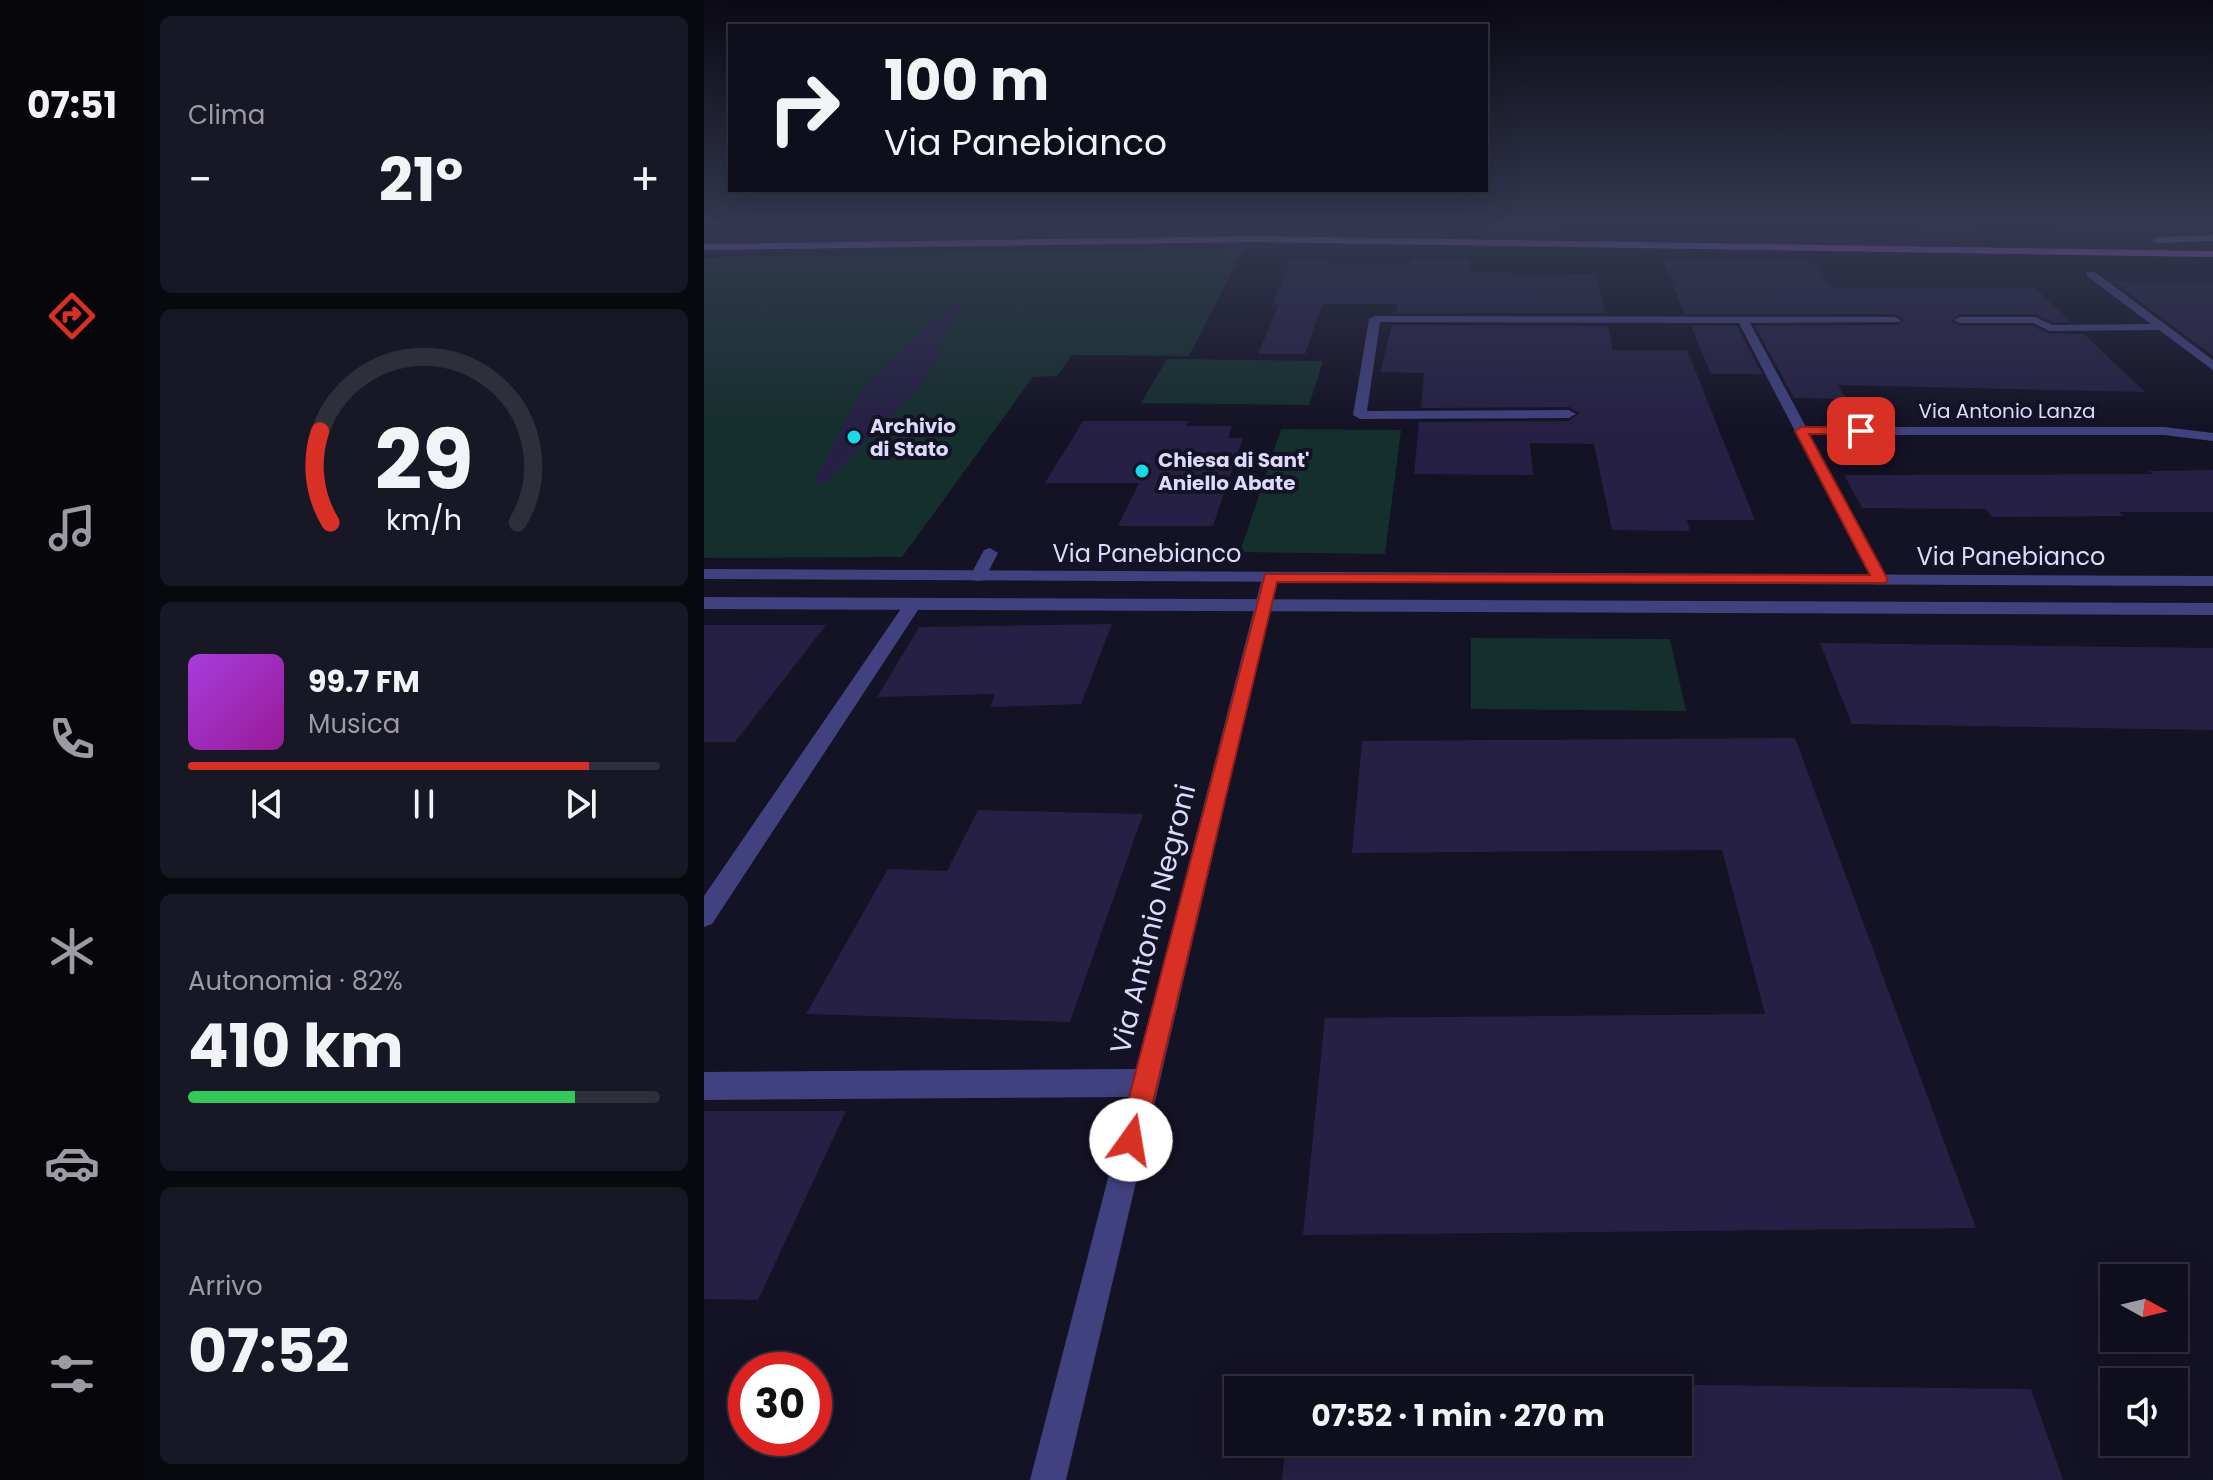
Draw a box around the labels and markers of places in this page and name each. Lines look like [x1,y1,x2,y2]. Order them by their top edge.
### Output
pin [1827,397,1895,465]
place label: Archivio di Stato [870,412,956,463]
marker: Archivio di Stato [845,428,863,446]
place label: Chiesa di Sant' Aniello Abate [1158,446,1310,497]
marker: Chiesa di Sant' Aniello Abate [1133,462,1151,480]

